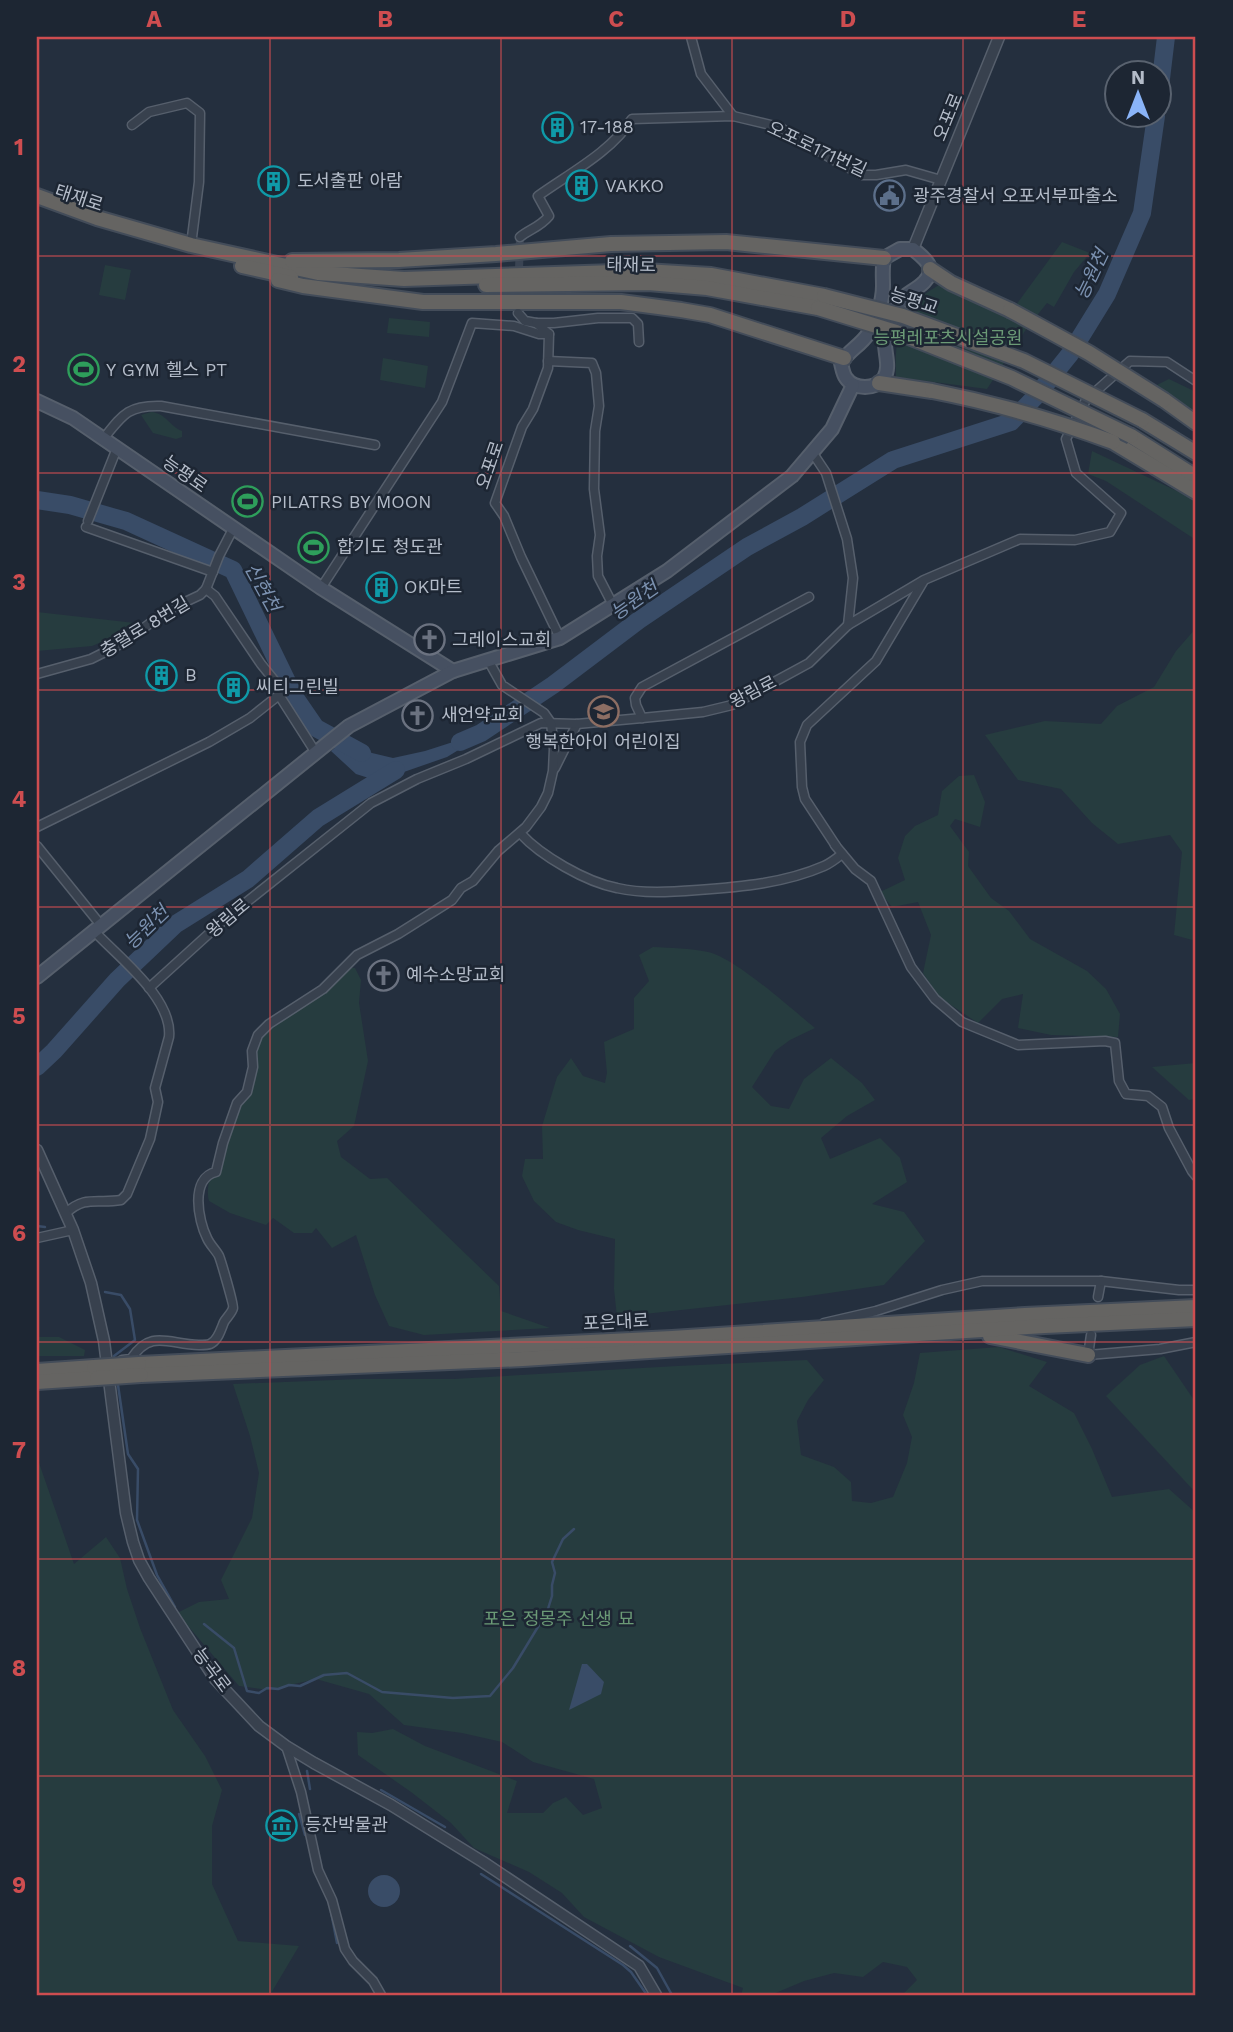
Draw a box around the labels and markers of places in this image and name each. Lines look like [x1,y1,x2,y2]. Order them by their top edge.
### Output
building icon: 17-188 [540,110,574,144]
place label: 17-188 [580,116,634,137]
building icon: 도서출판 아람 [257,164,291,198]
building icon: VAKKO [565,169,599,203]
place label: 도서출판 아람 [297,170,403,191]
place label: VAKKO [605,175,664,196]
public building icon: 광주경찰서 오포서부파출소 [873,179,907,213]
place label: 광주경찰서 오포서부파출소 [913,185,1118,206]
sports icon: Y GYM 헬스 PT [66,353,100,387]
place label: Y GYM 헬스 PT [106,359,227,380]
sports icon: PILATRS BY MOON [231,485,265,519]
place label: PILATRS BY MOON [271,491,431,512]
sports icon: 합기도 청도관 [297,530,331,564]
place label: 합기도 청도관 [337,536,443,557]
building icon: OK마트 [364,570,398,604]
place label: OK마트 [404,576,462,597]
church icon: 그레이스교회 [412,623,446,657]
place label: 그레이스교회 [452,629,551,650]
building icon: B [145,658,179,692]
place label: B [185,664,197,685]
building icon: 씨티그린빌 [216,670,250,704]
place label: 씨티그린빌 [256,676,339,697]
school or university icon: 행복한아이 어린이집 [586,694,620,728]
church icon: 새언약교회 [401,698,435,732]
place label: 새언약교회 [441,704,524,725]
place label: 행복한아이 어린이집 [525,731,681,752]
church icon: 예수소망교회 [366,958,400,992]
place label: 예수소망교회 [406,964,505,985]
museum icon: 등잔박물관 [265,1808,299,1842]
place label: 등잔박물관 [305,1814,388,1835]

